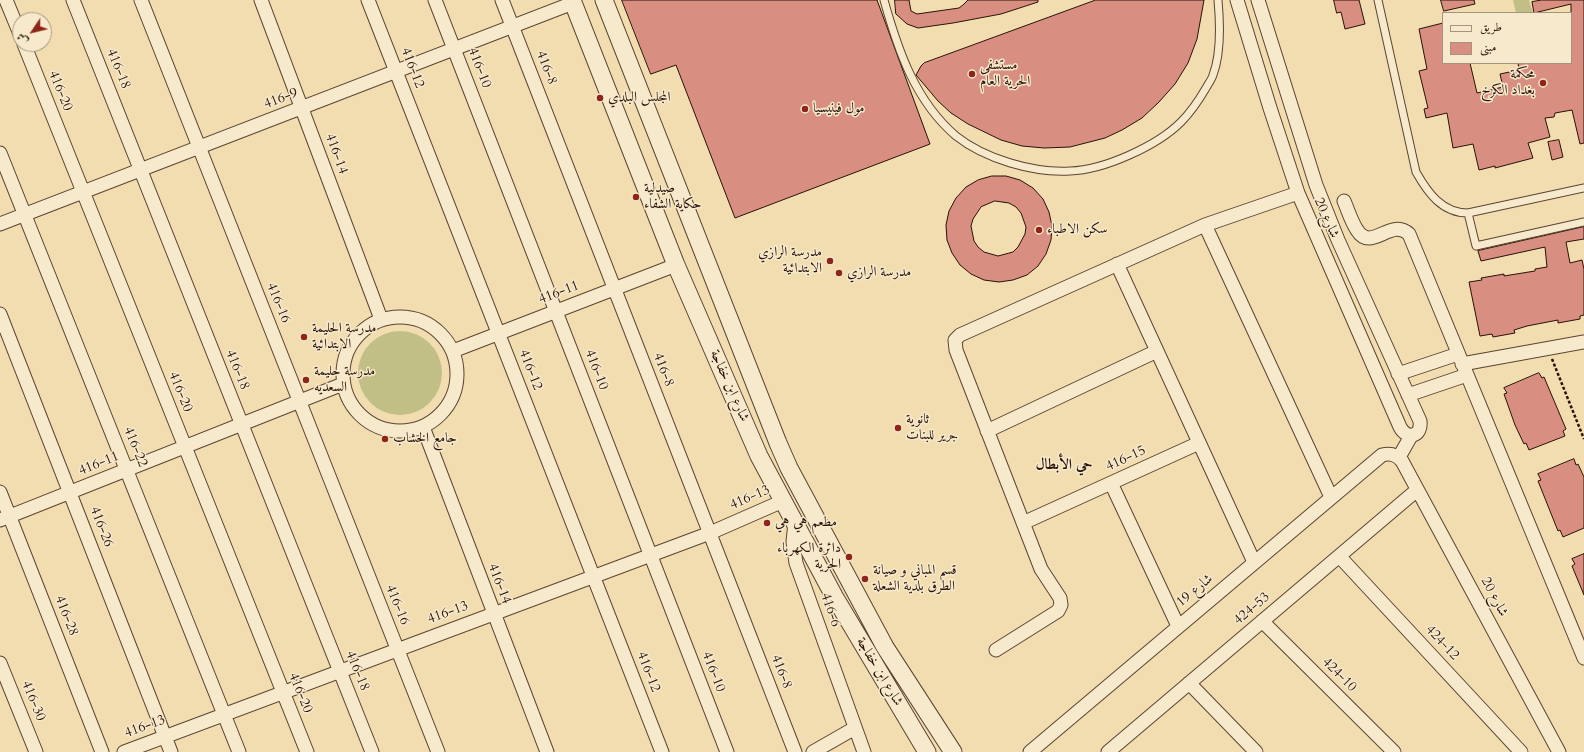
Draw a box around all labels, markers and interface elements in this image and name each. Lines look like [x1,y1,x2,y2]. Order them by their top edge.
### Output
north arrow [12,12,52,52]
legend [1442,12,1572,64]
text: طريق [1480,19,1502,35]
text: ش [13,30,32,47]
text: مبنى [1480,39,1496,55]
street label: 416-12 [397,45,427,91]
street label: 416-10 [464,45,494,91]
street label: 416-18 [102,46,134,92]
street label: 416-8 [532,49,560,87]
place label: مستشفى الحرية العام [980,58,1030,90]
place label: محكمة بغداد الكرخ [1481,67,1535,100]
street label: 416-20 [44,68,76,114]
marker: مستشفى الحرية العام [967,69,977,79]
marker: محكمة بغداد الكرخ [1538,78,1548,88]
street label: 416-9 [262,85,300,113]
place label: المجلس البلدي [608,90,671,106]
marker: المجلس البلدي [595,93,605,103]
place label: مول فينيسيا [813,101,864,117]
marker: مول فينيسيا [800,104,810,114]
street label: 416-14 [321,131,351,177]
place label: صيدلية حكاية الشفاء [644,181,702,214]
marker: صيدلية حكاية الشفاء [631,192,641,202]
street label: شارع 20 [1310,195,1342,241]
place label: سكن الاطباء [1047,222,1107,238]
marker: سكن الاطباء [1034,225,1044,235]
place label: مدرسة الرازي الابتدائية [758,245,822,278]
marker: مدرسة الرازي الابتدائية [825,256,835,266]
place label: مدرسة الرازي [847,265,911,281]
marker: مدرسة الرازي [834,268,844,278]
street label: 416-11 [536,278,582,308]
street label: 416-16 [262,280,294,326]
place label: مدرسة الحليمة الابتدائية [312,321,376,354]
marker: مدرسة الحليمة الابتدائية [299,332,309,342]
street label: 416-18 [221,347,253,393]
street label: 416-12 [515,347,545,393]
street label: 416-10 [581,347,611,393]
street label: شارع ابن خفاجة [706,348,752,424]
street label: 416-8 [649,351,677,389]
place label: مدرسة حليمة السعديه [314,364,375,396]
street label: 416-20 [164,369,196,415]
marker: مدرسة حليمة السعديه [301,375,311,385]
place label: ثانوية جرير للبنات [906,412,958,444]
marker: ثانوية جرير للبنات [893,423,903,433]
street label: 416-22 [119,424,151,470]
place label: جامع الخشاب [393,431,457,447]
marker: جامع الخشاب [380,434,390,444]
street label: 416-15 [1103,442,1149,476]
street label: 416-11 [76,448,122,480]
district label: حي الأبطال [1036,457,1092,475]
street label: 416-13 [727,482,773,514]
street label: 416-26 [86,504,116,550]
place label: مطعم هي هي [775,515,837,531]
marker: مطعم هي هي [762,518,772,528]
place label: دائرة الكهرباء الحرية [777,541,841,574]
marker: دائرة الكهرباء الحرية [844,552,854,562]
street label: 416-14 [484,561,514,607]
place label: قسم المباني و صيانة الطرق بلدية الشعلة [873,563,957,596]
street label: شارع 19 [1173,571,1217,611]
marker: قسم المباني و صيانة الطرق بلدية الشعلة [860,574,870,584]
street label: شارع 20 [1477,574,1511,620]
street label: 416-16 [381,582,413,628]
street label: 424-53 [1230,589,1274,629]
street label: 416-6 [816,591,844,629]
street label: 416-28 [51,593,81,639]
street label: 416-13 [425,598,471,628]
street label: 424-12 [1422,622,1462,664]
street label: شارع ابن خفاجة [852,635,906,709]
street label: 416-18 [341,648,373,694]
street label: 416-12 [633,649,663,695]
street label: 416-10 [698,649,728,695]
street label: 416-8 [767,653,795,691]
street label: 424-10 [1318,654,1360,696]
street label: 416-20 [284,670,316,716]
street label: 416-30 [17,678,49,724]
street label: 416-13 [122,712,168,742]

